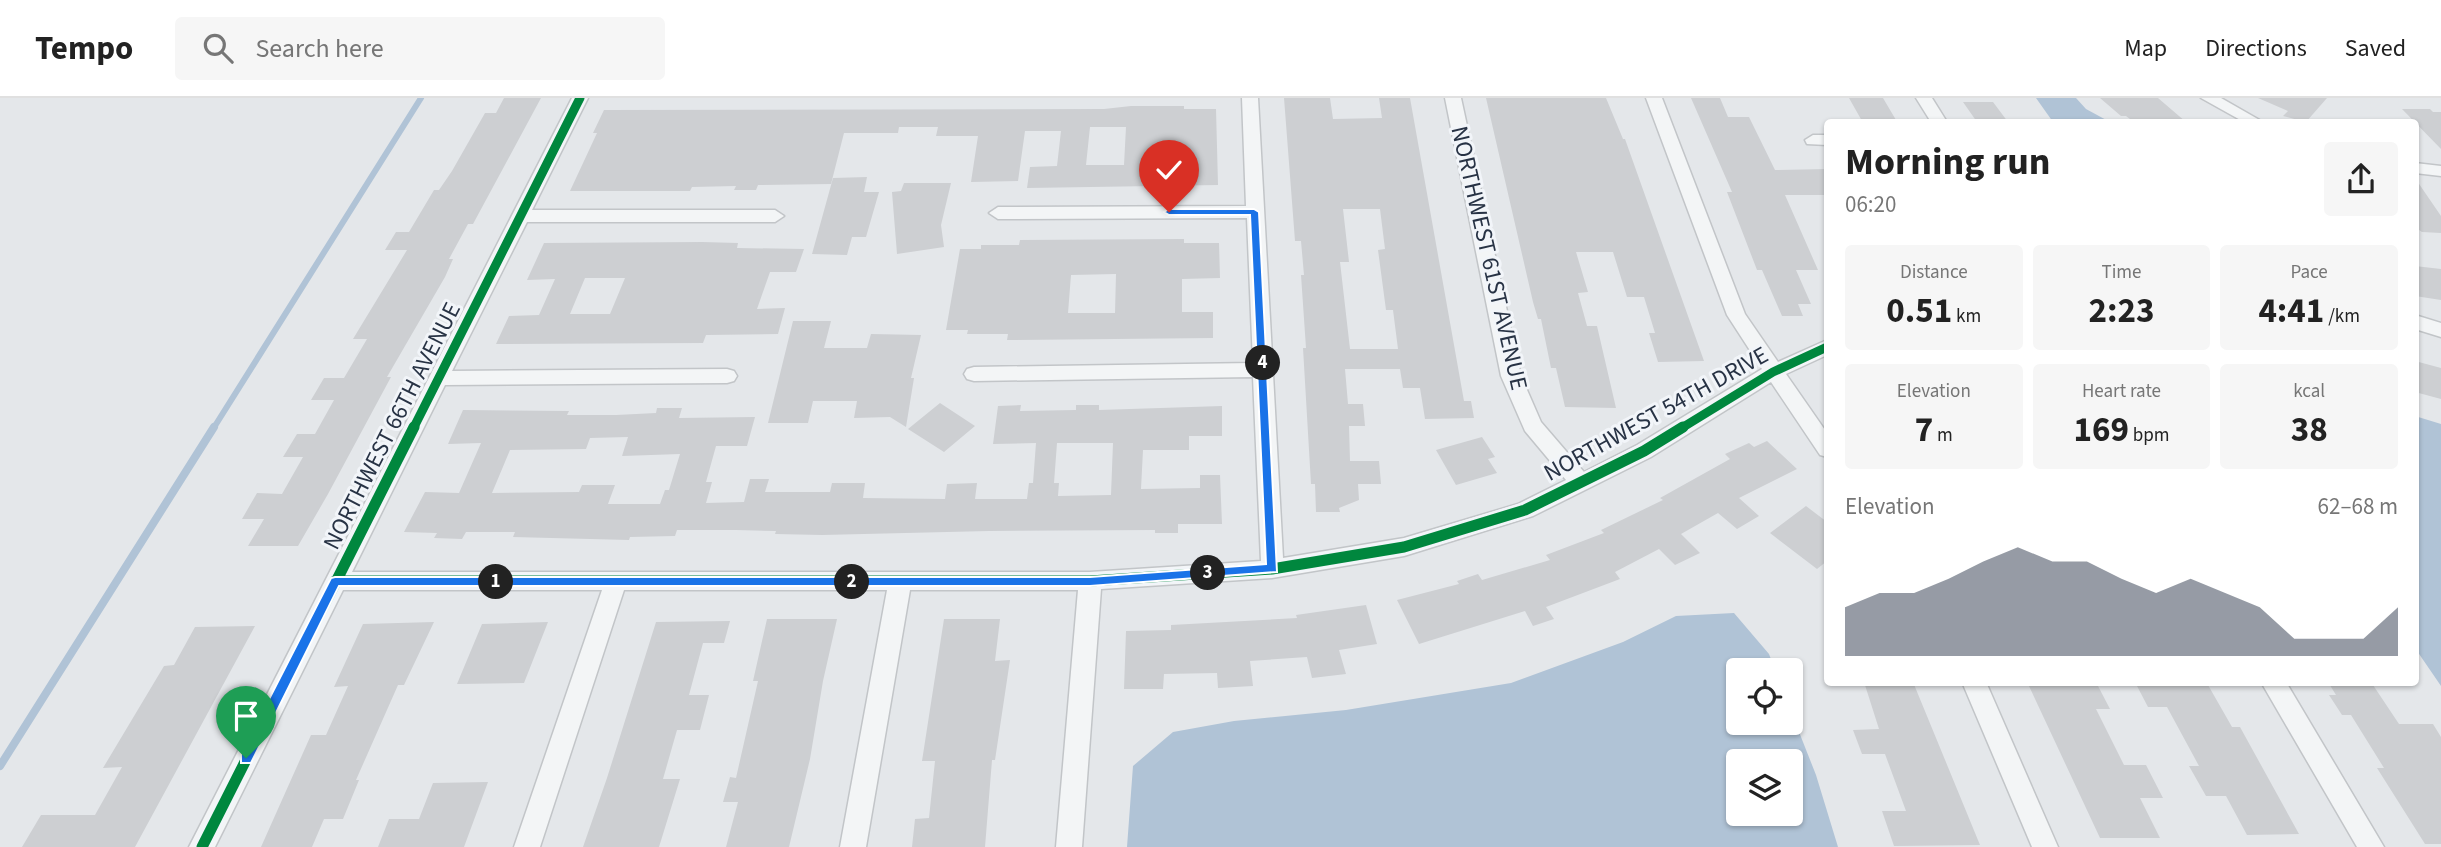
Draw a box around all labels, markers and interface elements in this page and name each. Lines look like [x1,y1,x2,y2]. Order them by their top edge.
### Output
search box [175,17,665,80]
text: Tempo [35,25,133,72]
icon: search [199,29,237,67]
text: Search here [255,30,384,67]
text: Map [2124,31,2167,66]
text: Directions [2205,31,2307,66]
text: Saved [2345,31,2406,66]
street label: NORTHWEST 61ST AVENUE [1442,123,1536,393]
text: Morning run [1845,135,2050,189]
pin [1139,140,1199,212]
button: share [2324,142,2398,216]
icon: check [1150,151,1188,189]
text: 06:20 [1845,188,1896,221]
text: Distance [1900,259,1968,286]
text: Time [2101,259,2142,286]
text: Pace [2291,259,2328,286]
text: 0.51 [1886,286,1952,336]
text: 2:23 [2089,286,2154,336]
text: 4:41 [2258,286,2324,336]
street label: NORTHWEST 66TH AVENUE [314,296,470,556]
text: km [1952,303,1981,330]
text: /km [2324,303,2360,330]
street label: NORTHWEST 54TH DRIVE [1537,338,1775,490]
pin: 4 [1246,345,1280,380]
text: 4 [1257,349,1268,376]
text: Elevation [1897,378,1971,405]
text: Heart rate [2082,378,2161,405]
text: kcal [2293,378,2325,405]
text: 7 [1915,405,1933,455]
text: 169 [2073,405,2129,455]
text: 38 [2291,405,2328,455]
text: m [1933,422,1953,449]
text: bpm [2129,422,2170,449]
text: Elevation [1845,490,1935,523]
text: 62–68 m [2318,490,2398,523]
pin: 3 [1190,556,1226,590]
text: 3 [1202,559,1213,586]
pin: 1 [478,564,514,600]
pin: 2 [834,564,870,600]
text: 1 [490,568,501,595]
text: 2 [846,568,857,595]
map controls [1726,658,1803,826]
button: locate [1726,658,1803,735]
pin [216,686,276,758]
icon: arrive [227,697,265,735]
button: layers [1726,749,1803,826]

